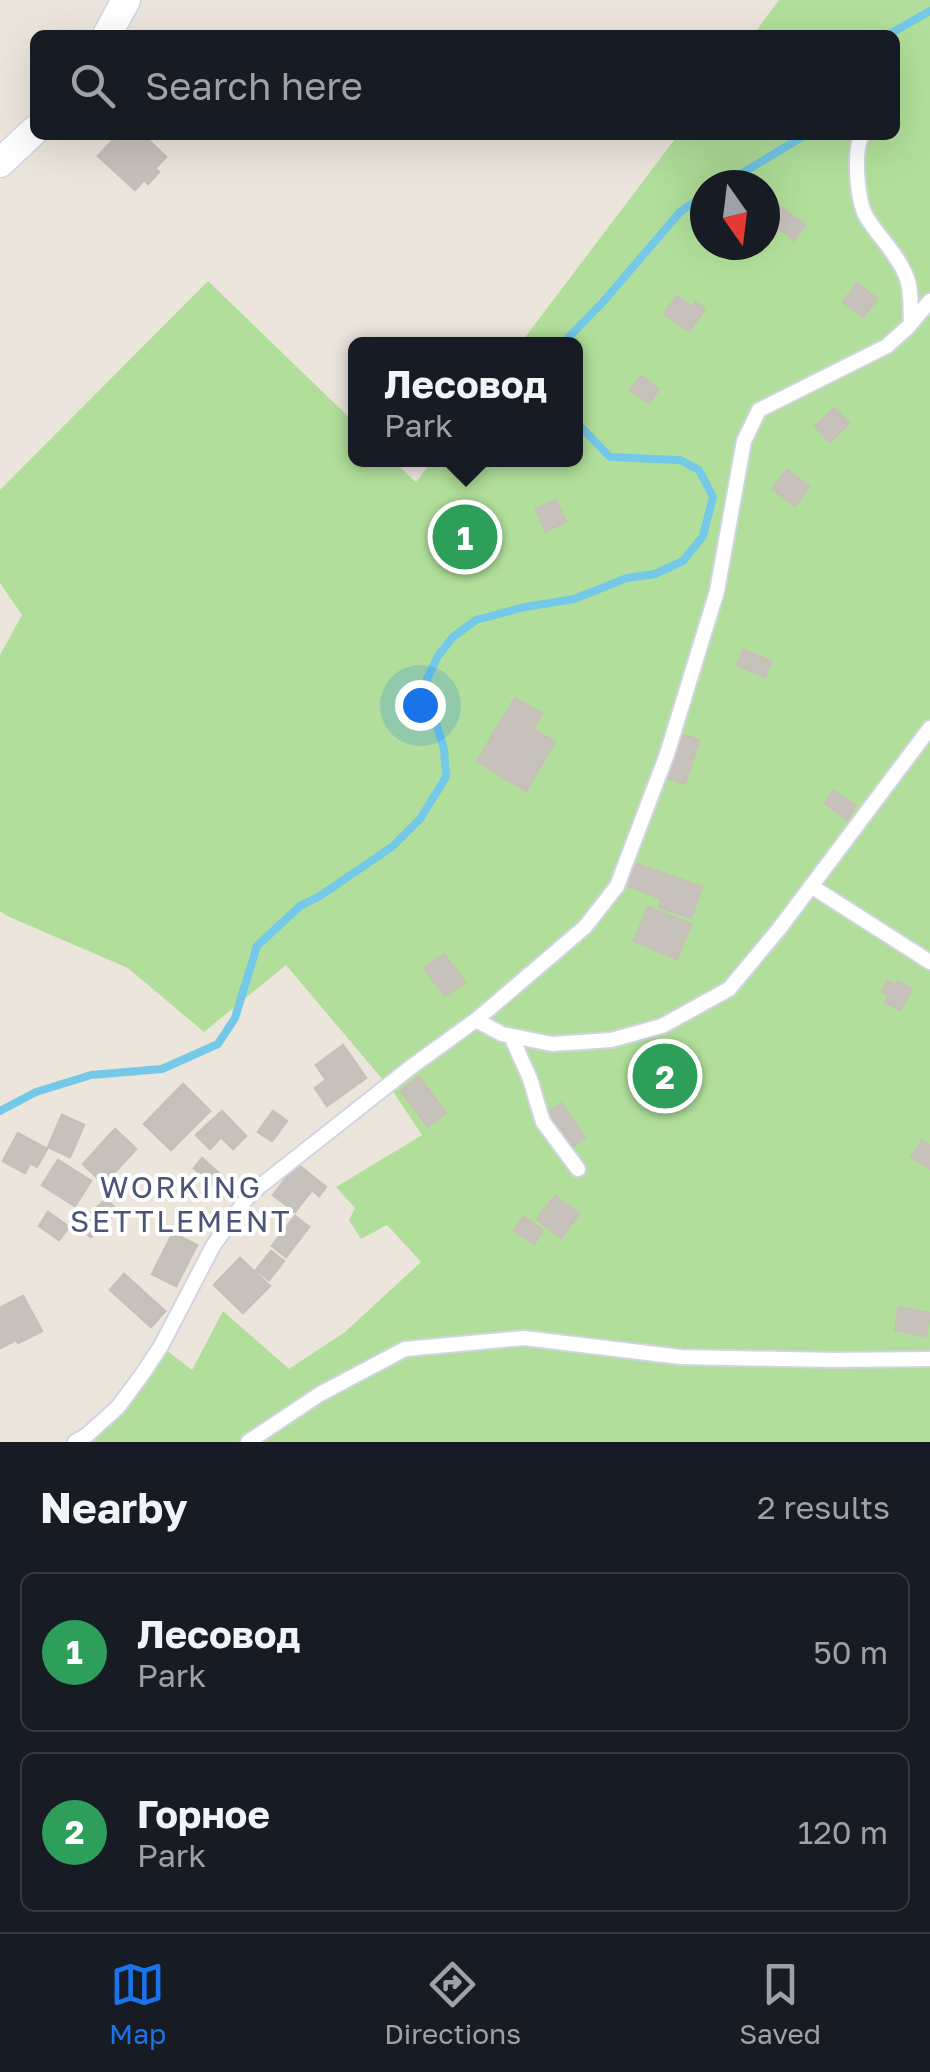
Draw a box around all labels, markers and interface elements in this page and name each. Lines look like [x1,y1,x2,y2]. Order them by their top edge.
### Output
search box [30,30,900,140]
icon: search [65,58,120,113]
text: Search here [145,63,363,108]
north arrow [690,170,780,260]
popup [348,337,583,467]
text: Лесовод [384,361,547,406]
text: Park [384,406,453,444]
pin: 1 [432,500,498,574]
your location [395,680,446,731]
pin: 2 [632,1038,698,1114]
district label: WORKING SETTLEMENT [70,1169,292,1239]
text: Nearby [40,1482,188,1532]
text: 2 results [757,1488,890,1526]
text: Лесовод [137,1611,300,1656]
text: 1 [66,1633,83,1671]
text: 50 m [813,1633,888,1671]
text: Park [137,1656,206,1694]
text: Горное [137,1791,270,1836]
text: 2 [65,1813,84,1851]
text: 120 m [798,1813,888,1851]
text: Park [137,1836,206,1874]
tab: Map [109,1957,166,2050]
tab: Directions [384,1957,521,2050]
tab: Saved [739,1957,821,2050]

